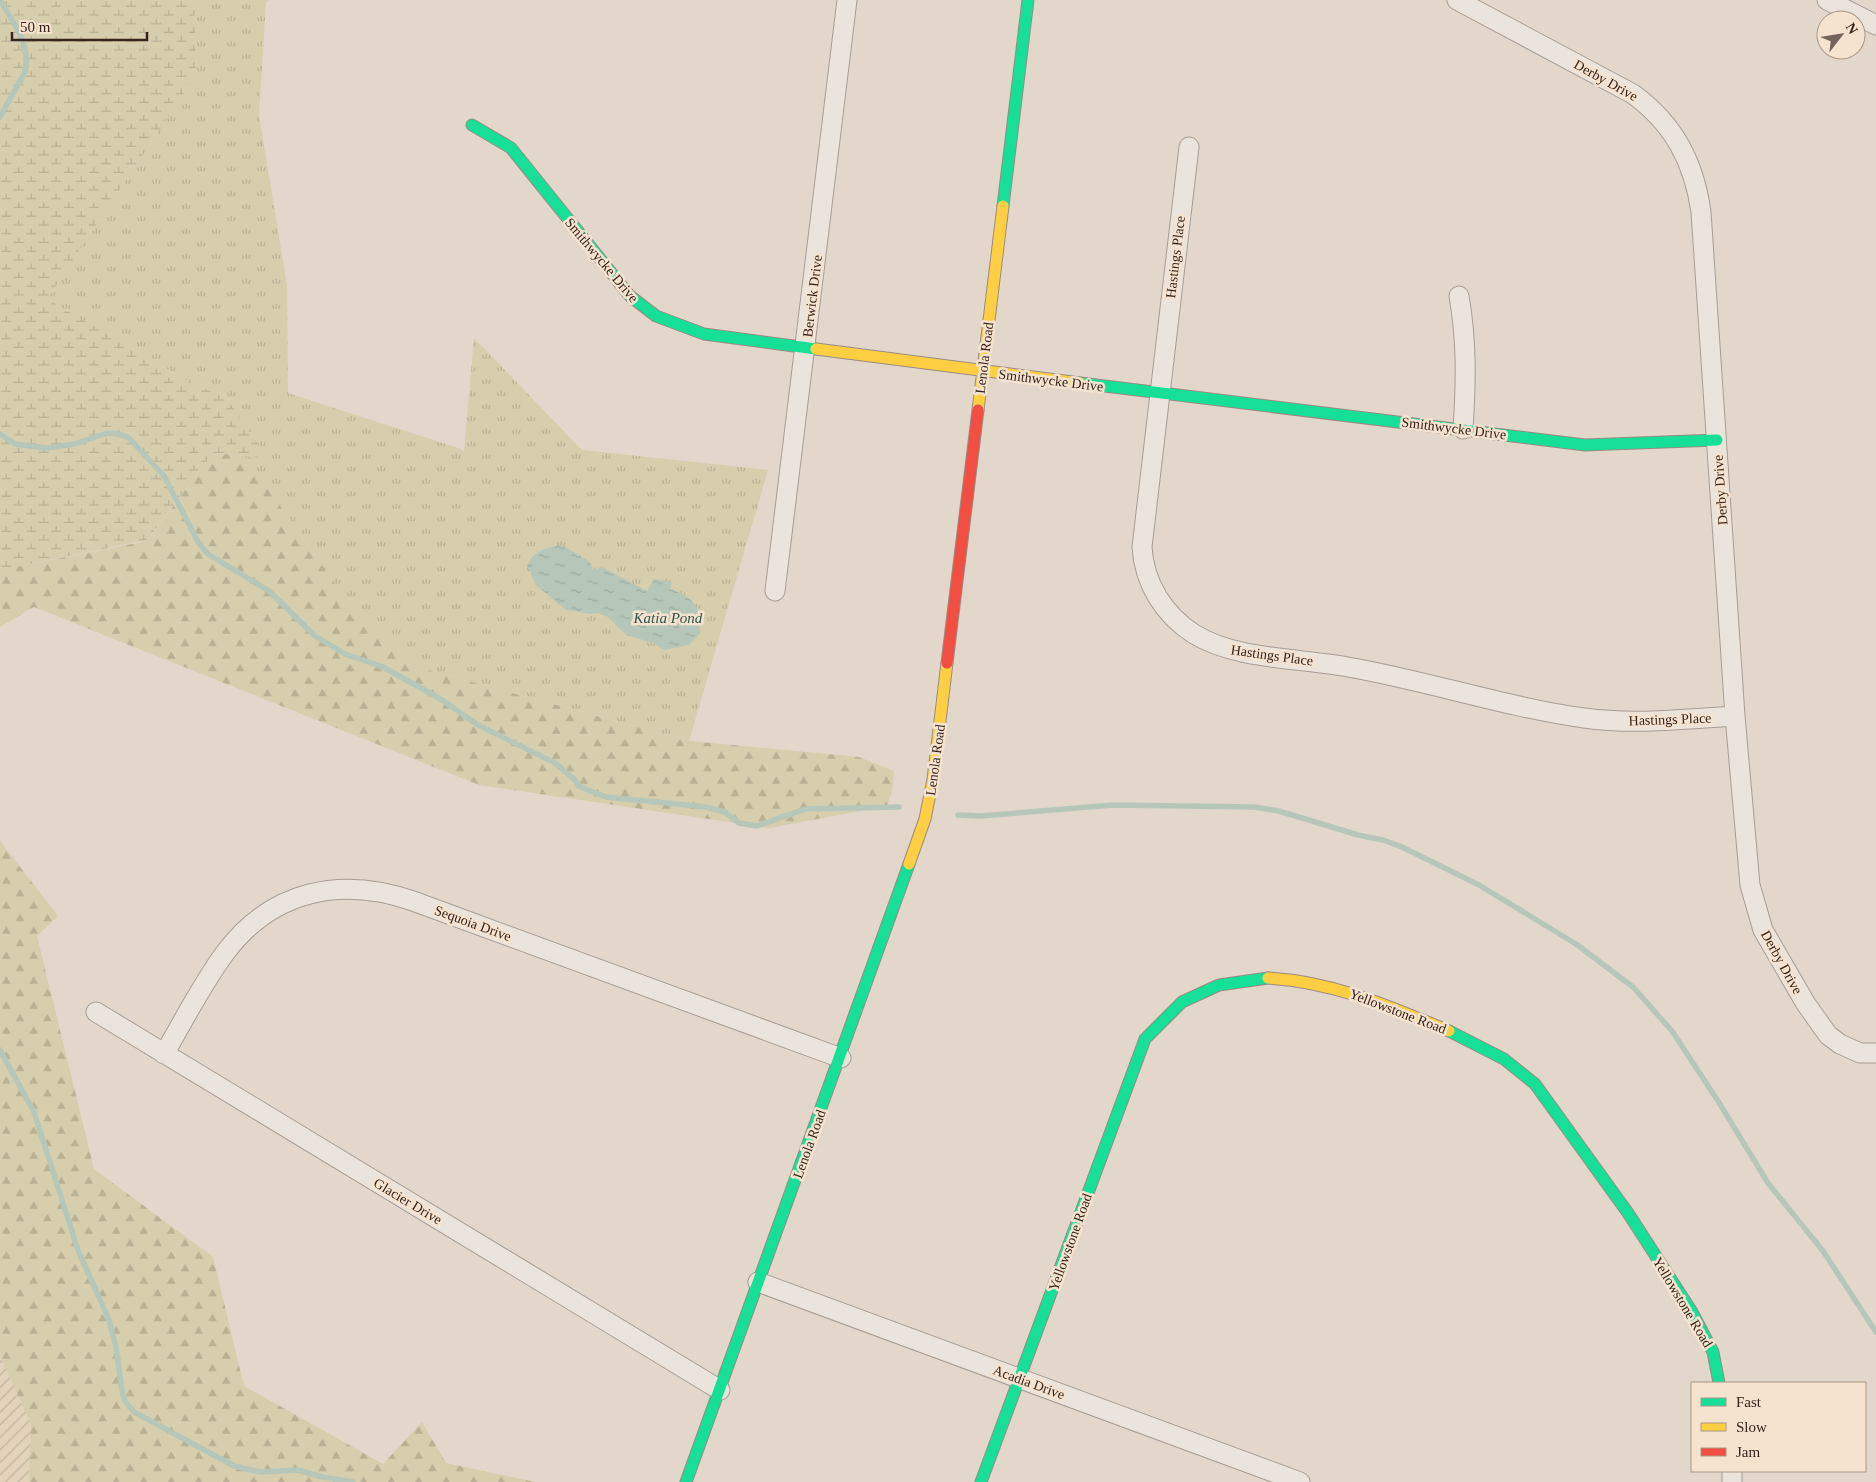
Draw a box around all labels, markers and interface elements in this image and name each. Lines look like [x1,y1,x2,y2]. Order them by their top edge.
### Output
scale bar [12,10,148,42]
north arrow [1816,10,1866,60]
text: 50 m [20,19,51,35]
text: N [1843,20,1861,37]
street label: Derby Drive [1571,57,1640,104]
street label: Smithwycke Drive [562,215,641,306]
street label: Hastings Place [1163,215,1188,299]
street label: Berwick Drive [800,254,825,338]
street label: Lenola Road [973,321,996,395]
street label: Smithwycke Drive [998,367,1104,394]
street label: Smithwycke Drive [1401,415,1507,442]
street label: Derby Drive [1711,454,1730,526]
water label: Katia Pond [633,610,703,626]
street label: Hastings Place [1230,642,1314,669]
street label: Hastings Place [1628,711,1712,728]
street label: Lenola Road [923,723,948,797]
street label: Sequoia Drive [432,903,513,944]
street label: Derby Drive [1758,928,1805,997]
street label: Yellowstone Road [1347,986,1448,1037]
street label: Lenola Road [790,1108,829,1181]
street label: Glacier Drive [371,1175,444,1228]
street label: Yellowstone Road [1046,1191,1095,1293]
street label: Yellowstone Road [1650,1254,1715,1350]
street label: Acadia Drive [991,1363,1067,1402]
legend [1691,1382,1866,1472]
text: Fast [1736,1394,1762,1410]
text: Slow [1736,1419,1767,1435]
text: Jam [1736,1444,1760,1460]

